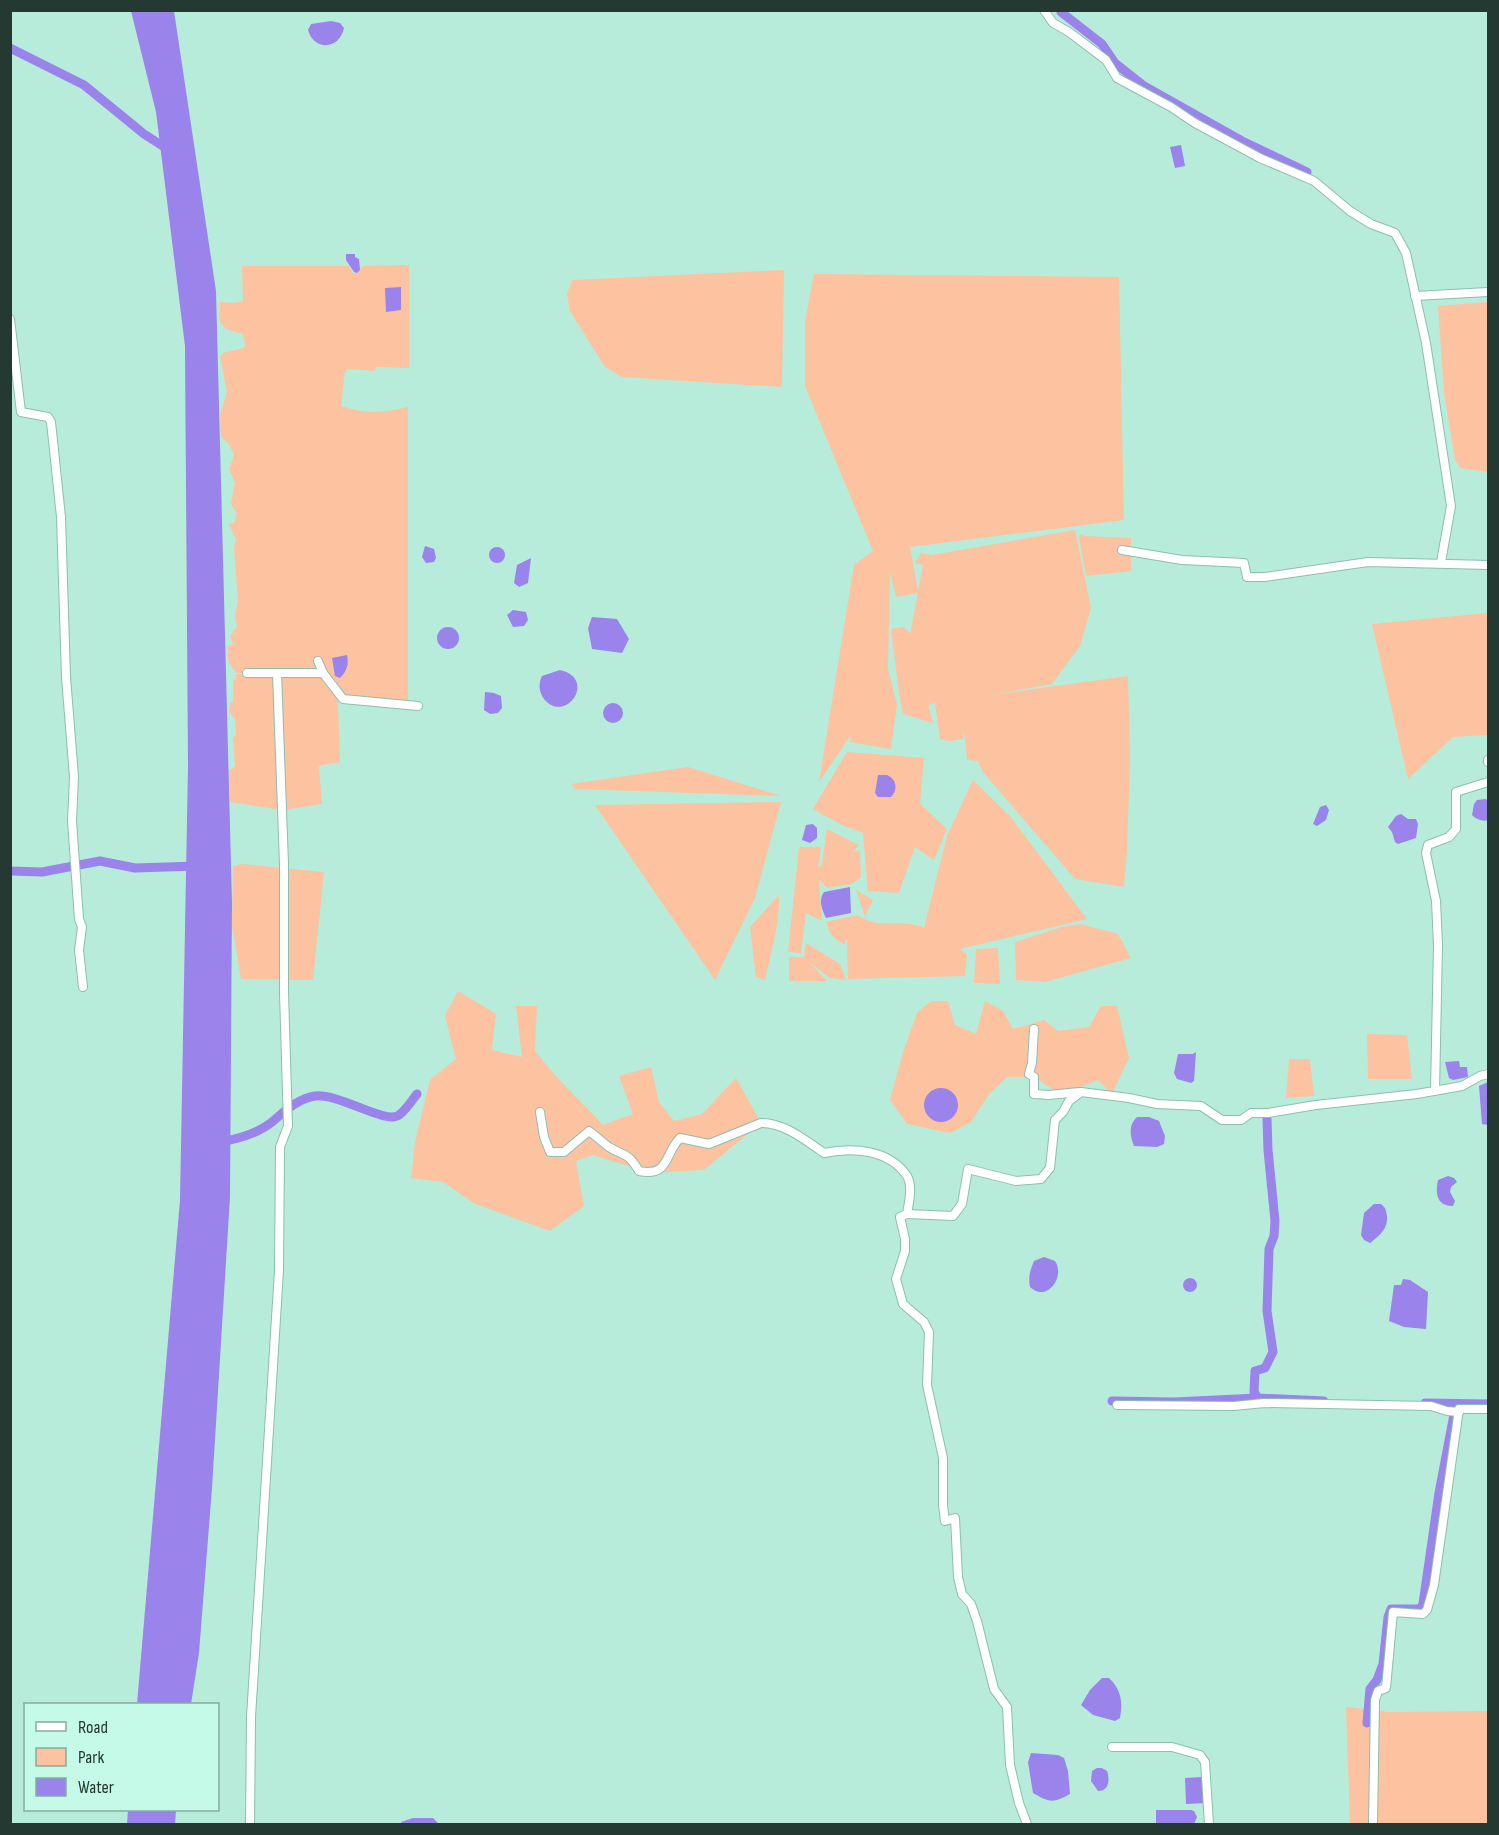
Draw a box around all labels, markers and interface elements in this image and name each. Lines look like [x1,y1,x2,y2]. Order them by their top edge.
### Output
legend [24,1703,219,1811]
text: Road [78,1717,108,1738]
text: Park [78,1747,104,1768]
text: Water [78,1777,114,1798]

